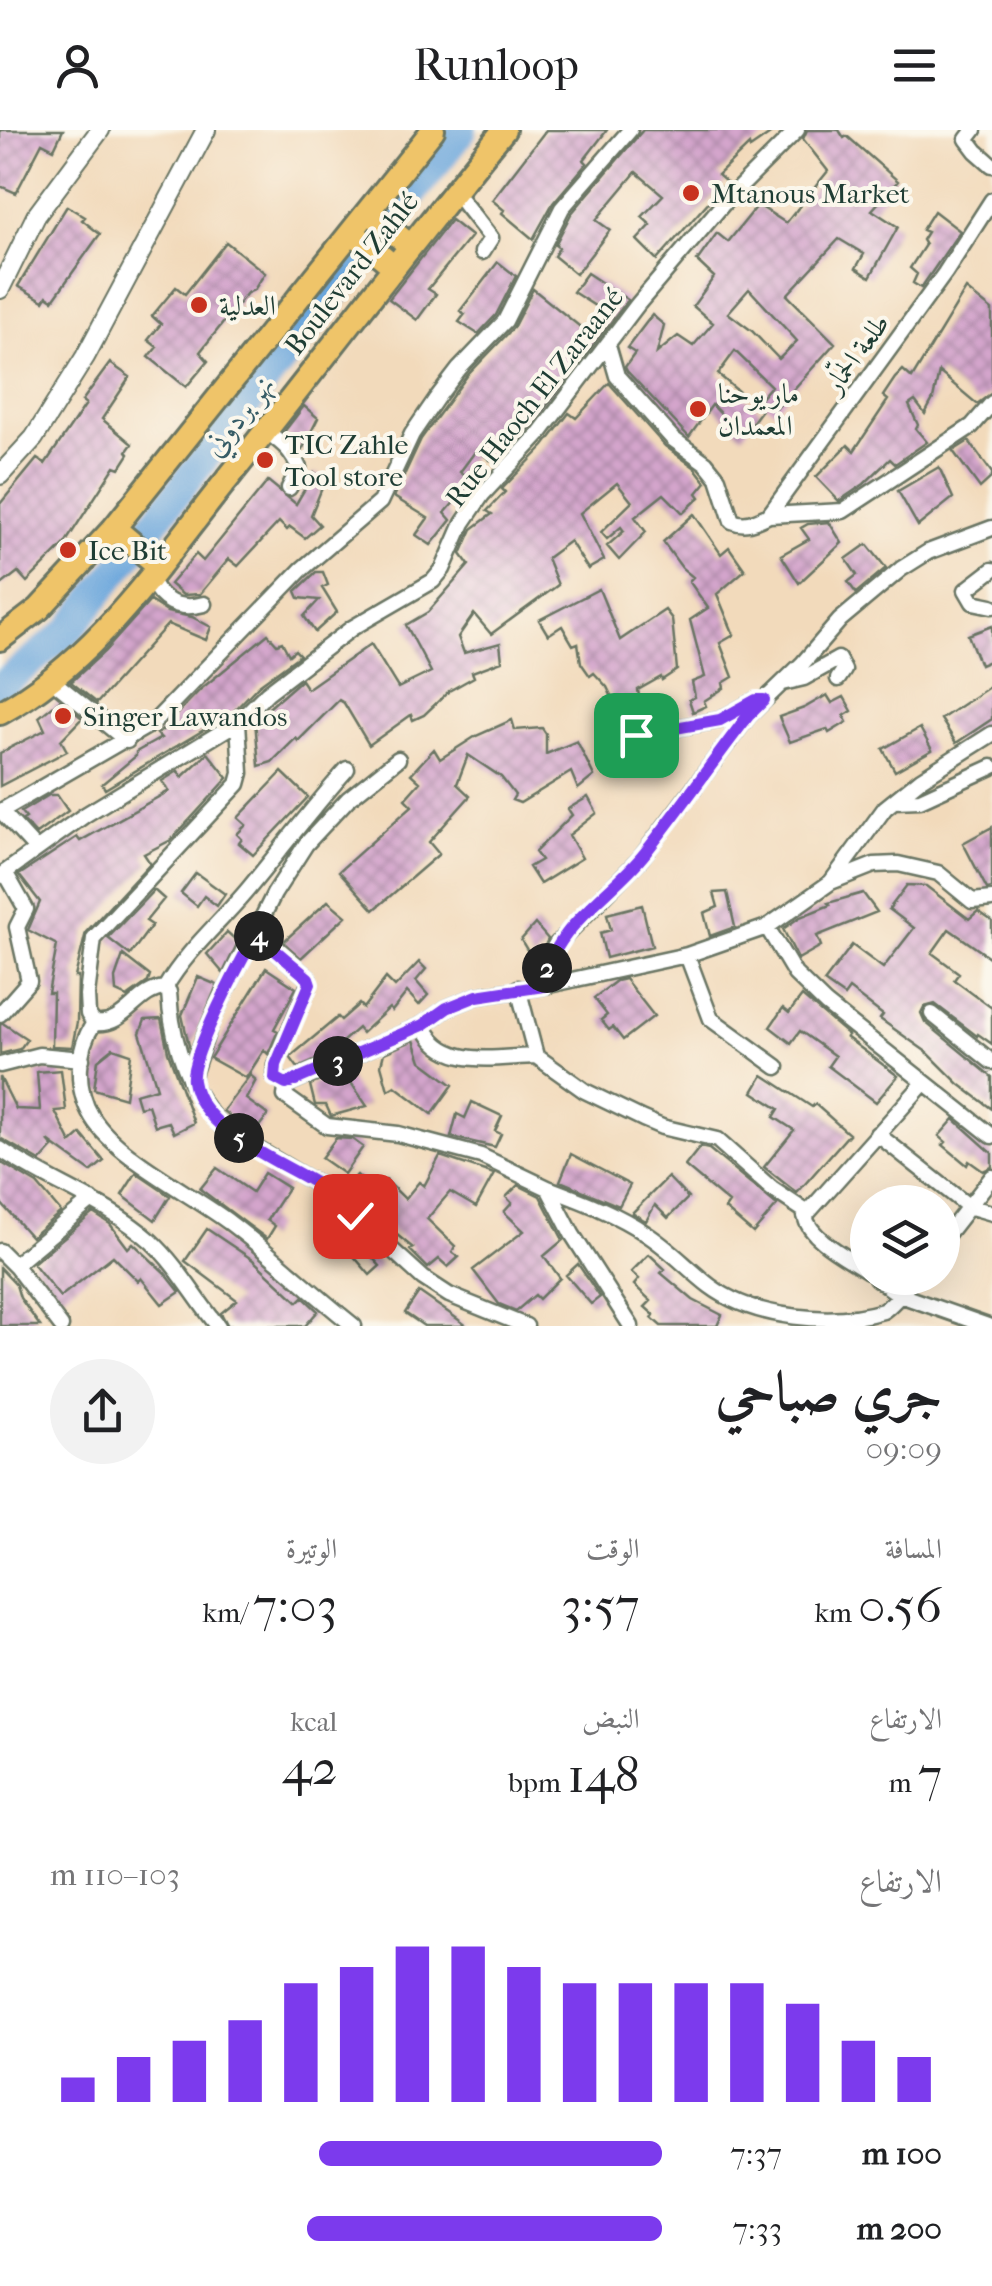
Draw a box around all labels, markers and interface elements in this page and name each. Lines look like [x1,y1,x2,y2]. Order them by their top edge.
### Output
icon: person [50,38,105,93]
icon: menu [887,38,942,93]
text: Runloop [413,39,579,92]
place label: Mtanous Market [711,177,910,210]
marker: Mtanous Market [680,182,702,204]
street label: Boulevard Zahlé [278,185,425,361]
street label: Rue Haoch El Zaraané [439,281,630,514]
place label: العدلية [219,289,276,322]
marker: العدلية [188,294,210,316]
street label: طلعة الحمّار [812,305,896,402]
water label: نهر بردوني [196,367,287,467]
place label: مار يوحنا المعمدان [718,377,799,442]
marker: مار يوحنا المعمدان [687,398,709,420]
place label: TIC Zahle Tool store [285,428,409,493]
marker: TIC Zahle Tool store [254,449,276,471]
place label: Ice Bit [88,534,167,567]
marker: Ice Bit [57,539,79,561]
pin [594,693,679,778]
place label: Singer Lawandos [83,700,287,733]
marker: Singer Lawandos [52,705,74,727]
icon: arrive [609,708,664,763]
pin: 4 [234,911,284,961]
text: 4 [251,919,267,952]
pin: 2 [522,943,572,993]
text: 2 [540,951,554,984]
pin: 3 [313,1036,363,1086]
text: 3 [332,1044,344,1077]
pin: 5 [214,1113,264,1163]
text: 5 [233,1121,245,1154]
pin [313,1174,398,1259]
map controls [850,1185,960,1295]
button: layers [850,1185,960,1295]
icon: check [328,1189,383,1244]
button: share [50,1359,155,1464]
text: جري صباحي [715,1360,942,1424]
text: 09:09 [865,1430,942,1467]
text: الوتيرة [286,1532,337,1565]
text: الوقت [586,1532,640,1565]
text: المسافة [885,1532,942,1565]
text: 7:03 [253,1576,337,1635]
text: 3:57 [561,1576,640,1635]
text: 0.56 [858,1576,942,1635]
text: /km [202,1596,253,1629]
text: km [814,1596,858,1629]
text: النبض [582,1702,640,1735]
text: الارتفاع [869,1702,942,1735]
text: kcal [290,1705,337,1738]
text: 42 [282,1738,337,1797]
text: 148 [567,1746,640,1805]
text: 7 [918,1746,942,1805]
text: bpm [508,1766,567,1799]
text: m [889,1766,918,1799]
text: 103–110 m [50,1856,180,1893]
text: الارتفاع [859,1863,942,1900]
text: 7:37 [730,2135,782,2172]
text: 100 m [862,2135,942,2172]
text: 7:33 [733,2210,782,2247]
text: 200 m [857,2210,942,2247]

